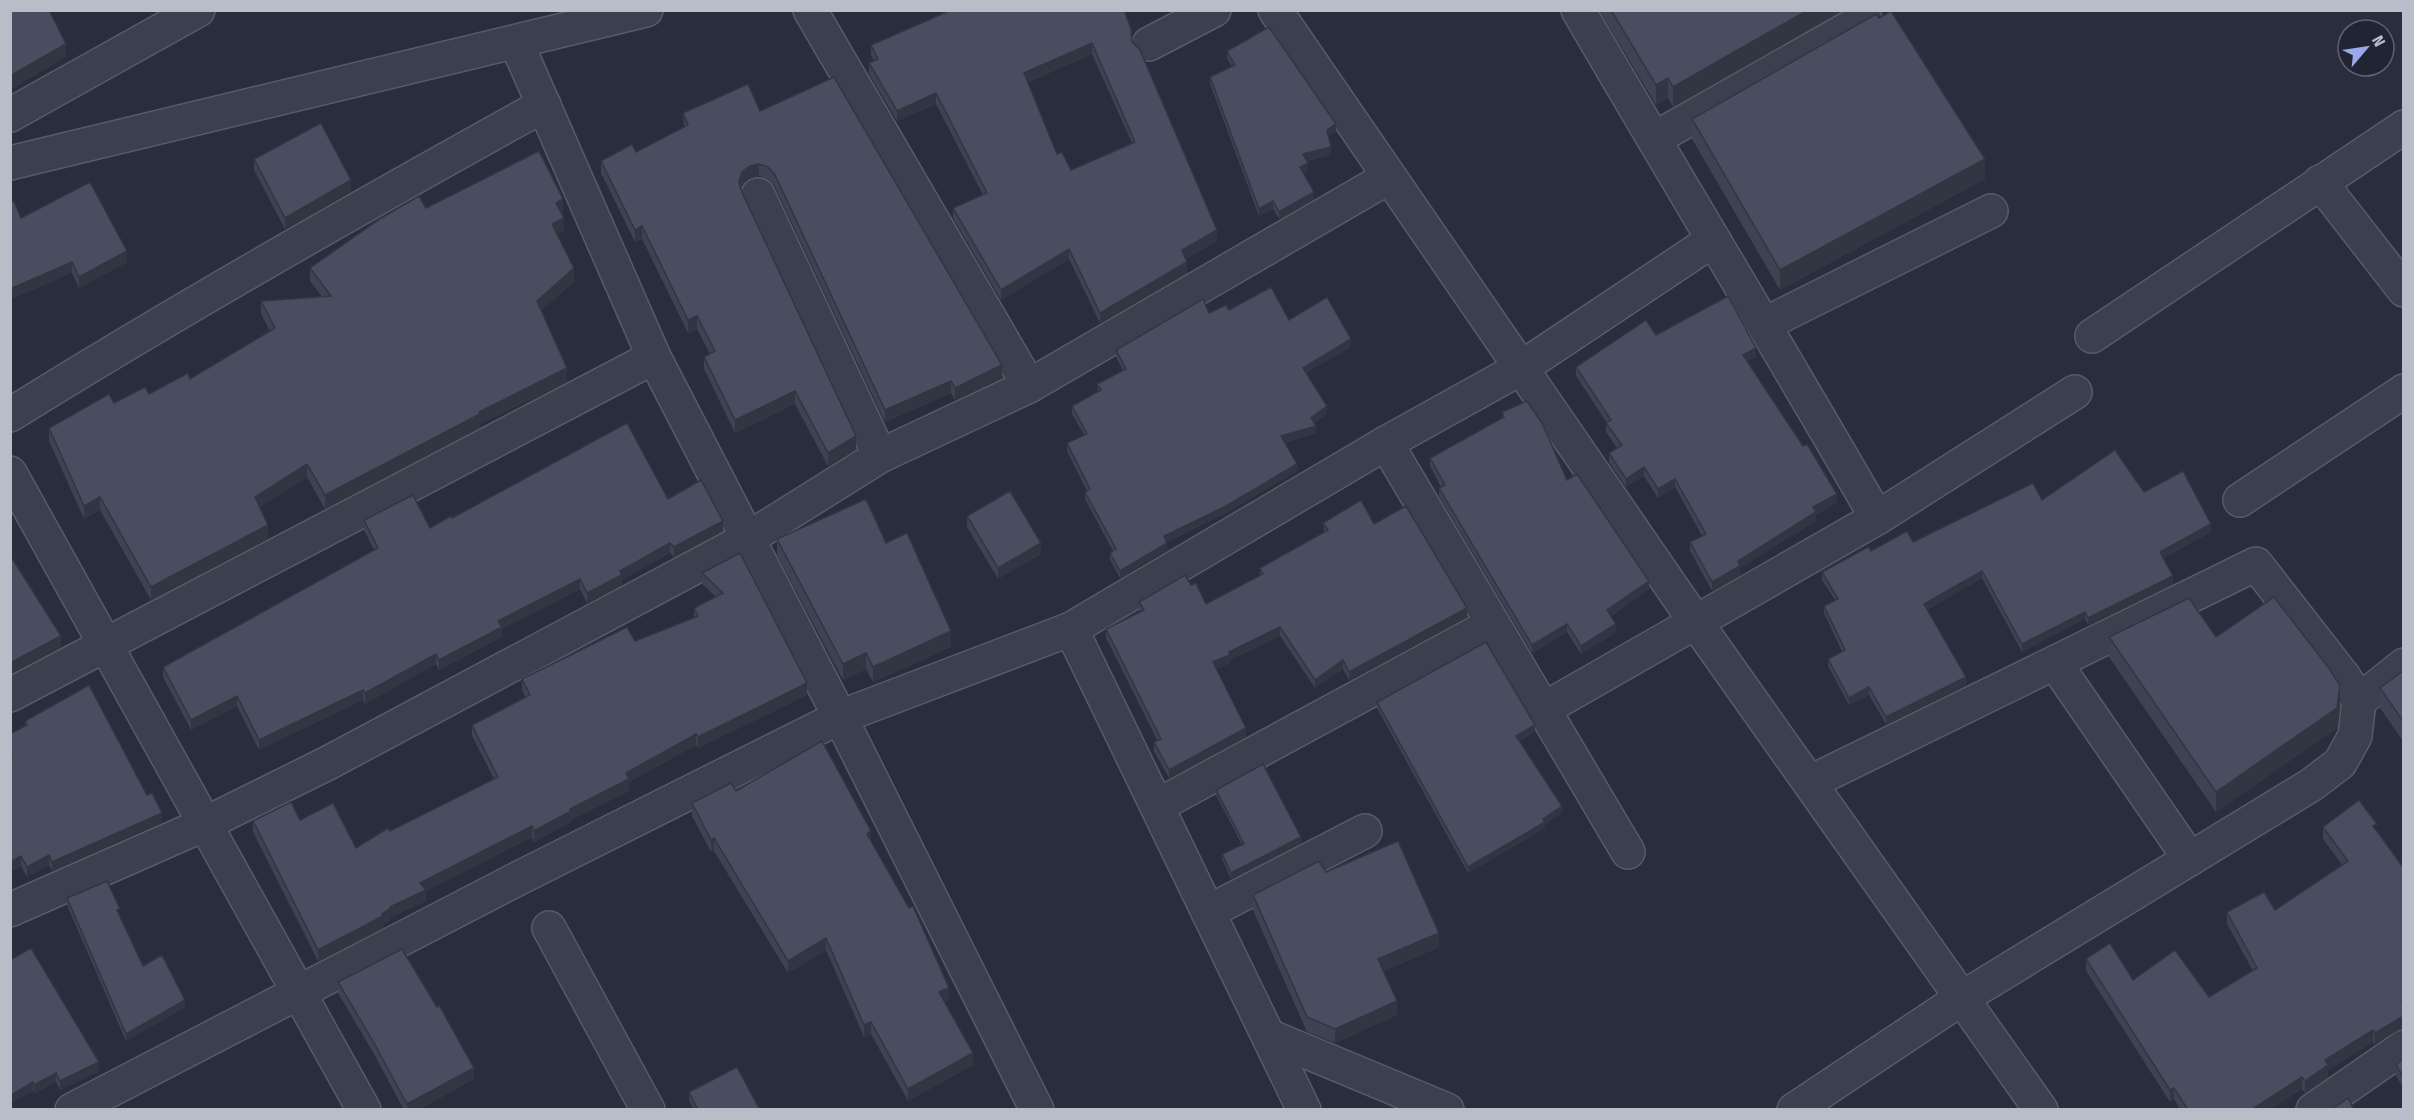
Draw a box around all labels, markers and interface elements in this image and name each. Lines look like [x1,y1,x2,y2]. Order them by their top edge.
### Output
north arrow [2336,18,2396,78]
text: N [2368,32,2389,50]

